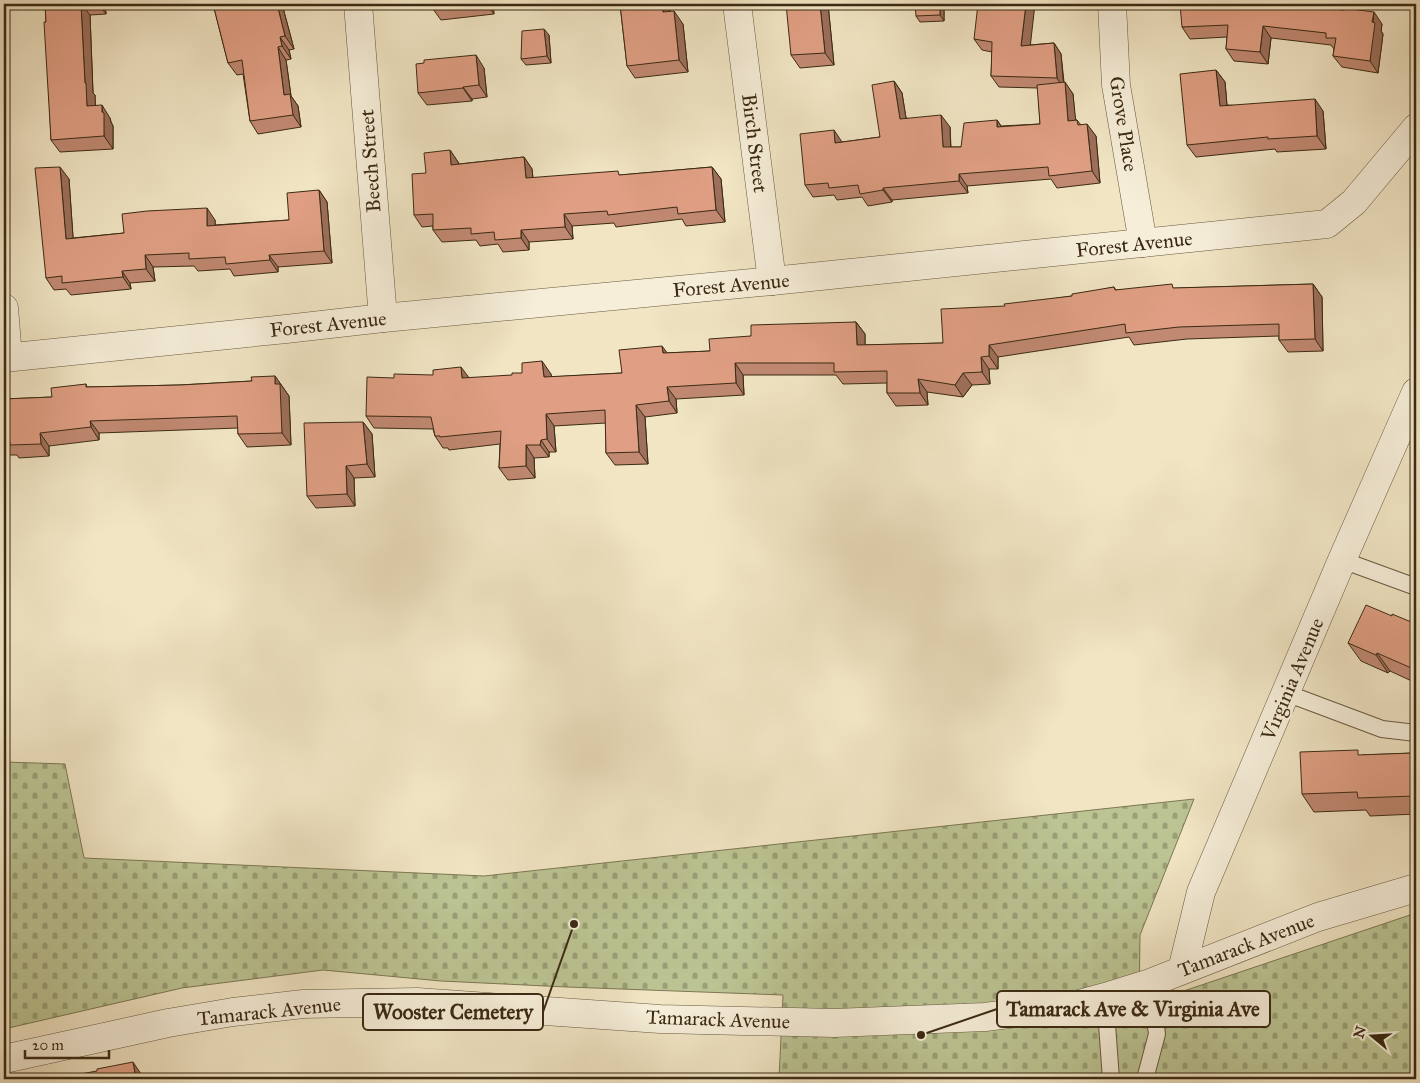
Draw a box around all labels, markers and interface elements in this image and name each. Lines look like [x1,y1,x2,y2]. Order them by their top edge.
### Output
street label: Grove Place [1105,75,1143,173]
street label: Birch Street [737,92,773,194]
street label: Beech Street [354,109,386,213]
street label: Forest Avenue [1074,226,1194,262]
street label: Forest Avenue [672,268,790,302]
street label: Forest Avenue [268,306,388,342]
street label: Virginia Avenue [1255,614,1330,745]
street label: Tamarack Avenue [1174,908,1318,982]
callout: Tamarack Ave & Virginia Ave [997,991,1270,1027]
street label: Tamarack Avenue [196,992,342,1030]
callout: Wooster Cemetery [363,994,543,1030]
text: Tamarack Ave & Virginia Ave [1005,996,1260,1022]
text: Wooster Cemetery [373,999,534,1025]
street label: Tamarack Avenue [646,1004,790,1034]
north arrow [1348,1010,1398,1060]
text: N [1350,1024,1370,1040]
scale bar [25,1028,109,1060]
text: 20 m [32,1036,64,1054]

